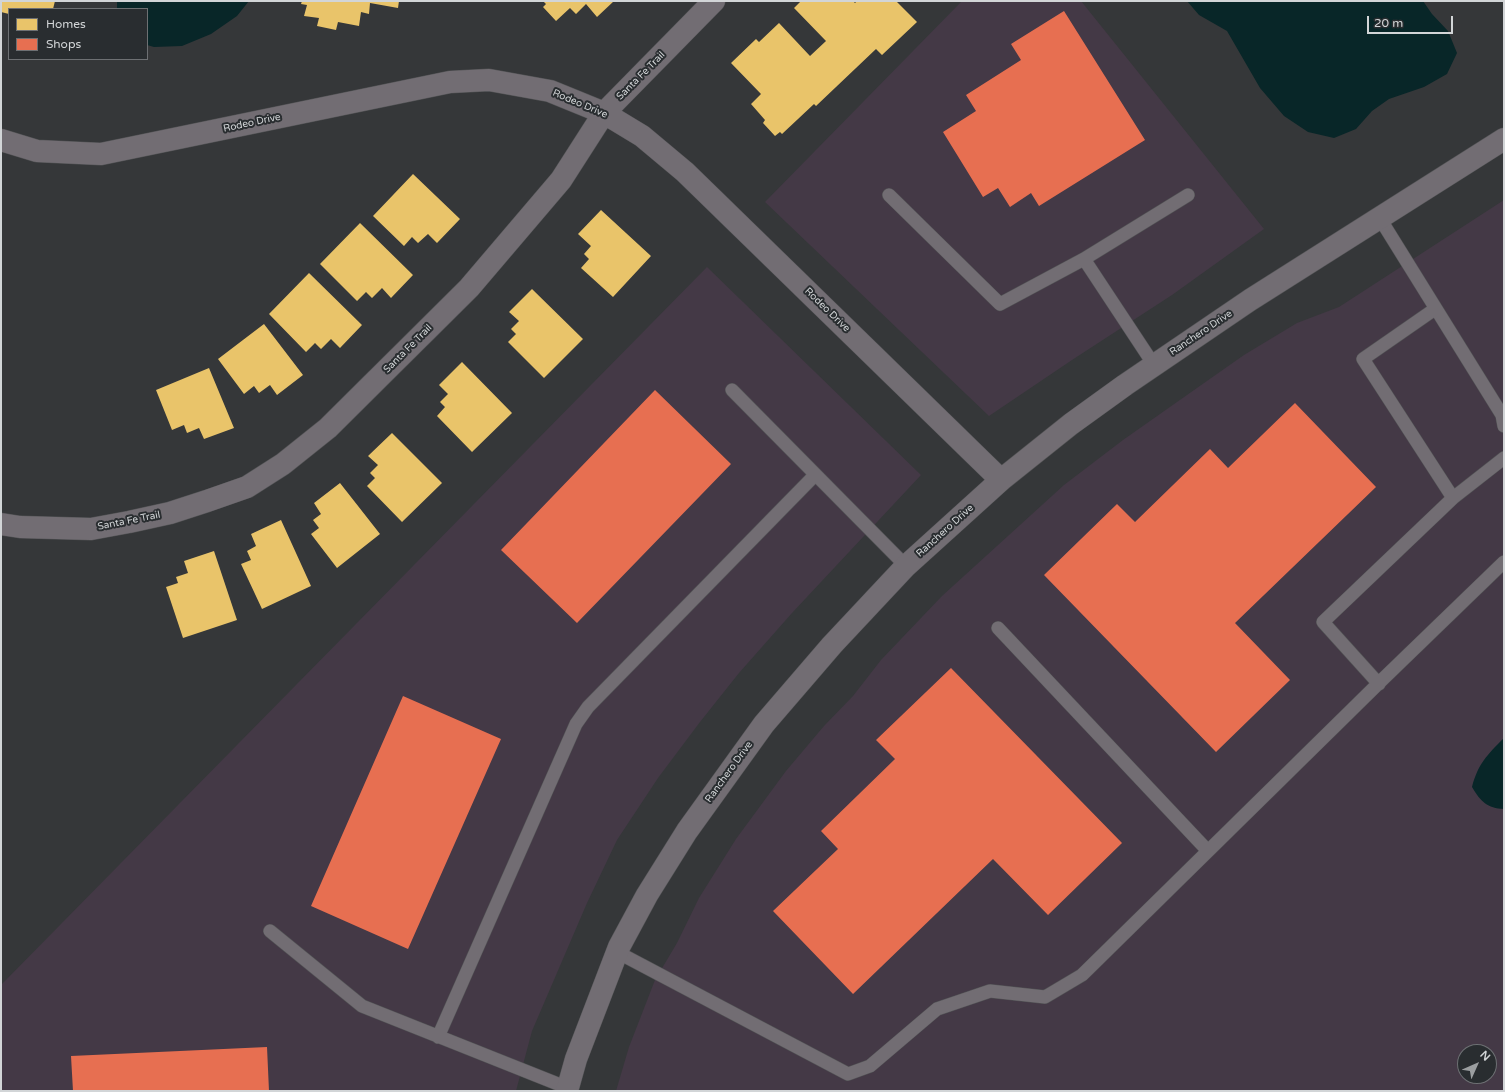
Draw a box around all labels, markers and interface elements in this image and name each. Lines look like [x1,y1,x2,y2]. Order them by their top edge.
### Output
legend [8,8,148,60]
scale bar [1369,8,1455,34]
text: 20 m [1374,16,1403,30]
text: Homes [46,17,86,31]
text: Shops [46,37,81,51]
street label: Santa Fe Trail [614,49,668,103]
street label: Rodeo Drive [551,87,609,121]
street label: Rodeo Drive [222,111,282,135]
street label: Rodeo Drive [802,285,852,335]
street label: Ranchero Drive [1167,308,1235,358]
street label: Santa Fe Trail [381,322,435,376]
street label: Ranchero Drive [914,502,976,560]
street label: Santa Fe Trail [97,509,161,533]
street label: Ranchero Drive [703,739,755,805]
north arrow [1457,1044,1497,1084]
text: N [1477,1048,1493,1064]

